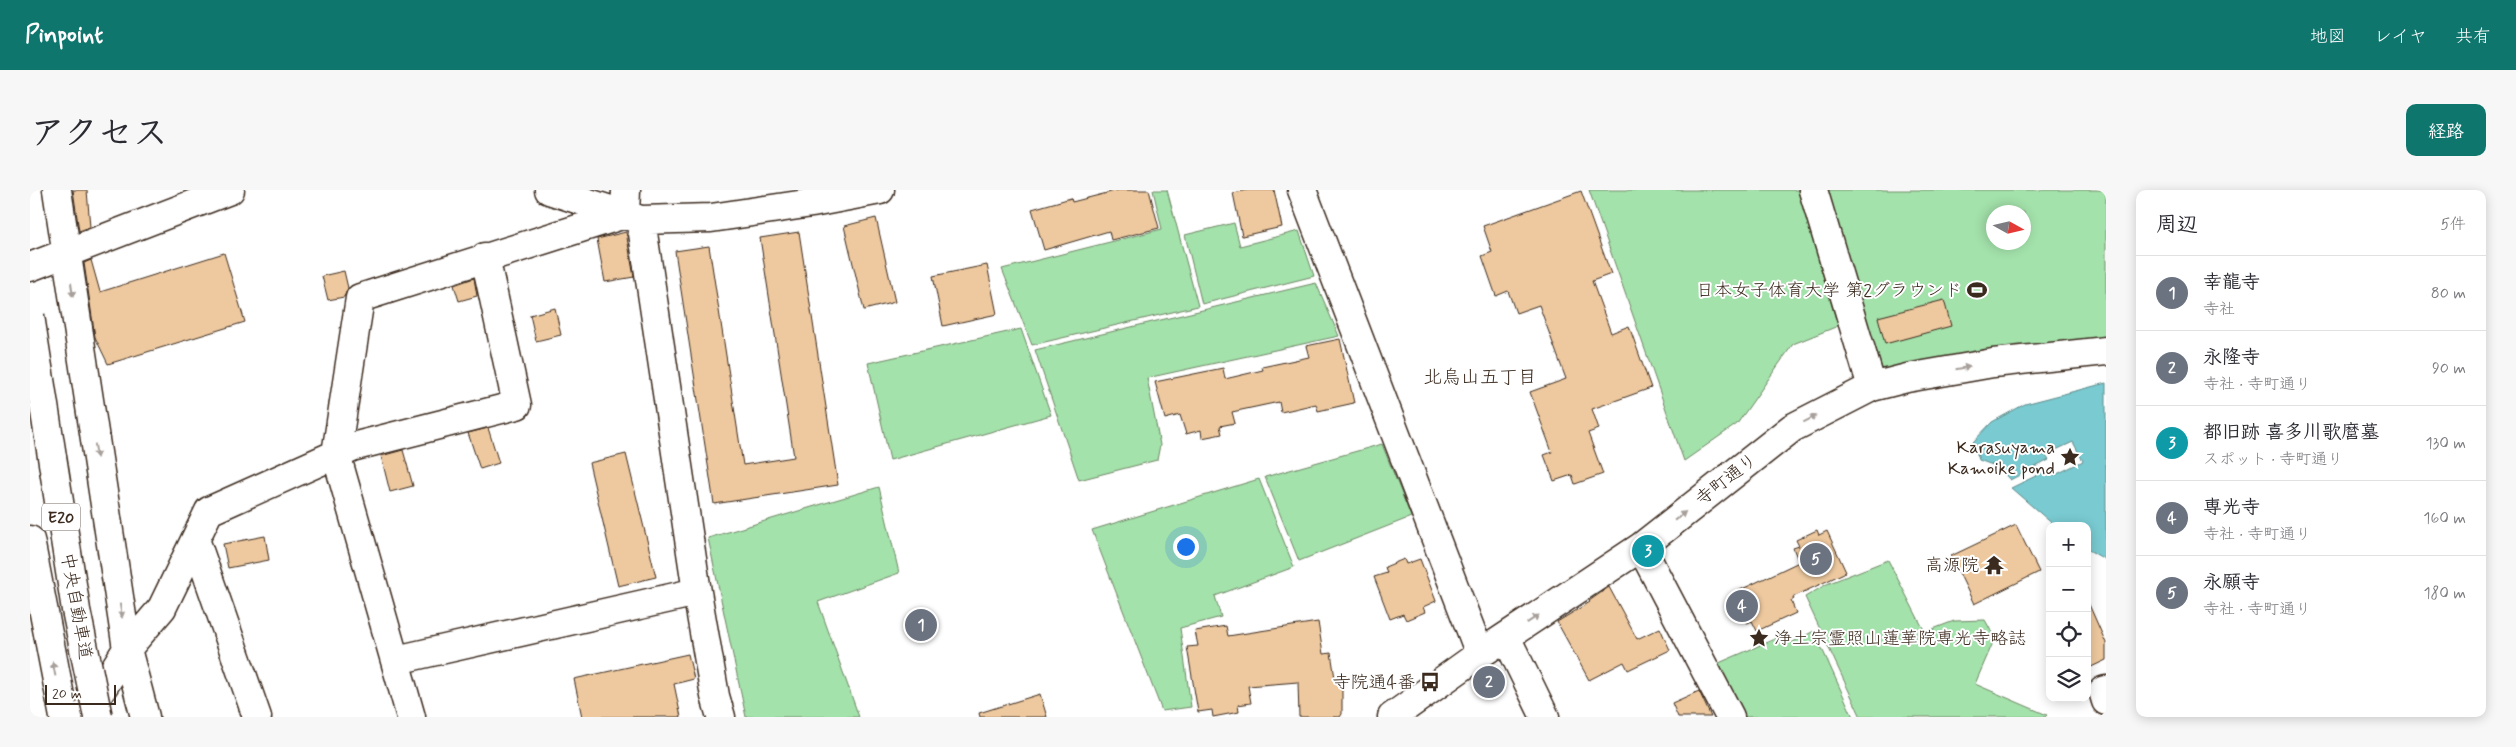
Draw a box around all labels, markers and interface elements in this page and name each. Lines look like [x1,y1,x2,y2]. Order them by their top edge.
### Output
text: Pinpoint [25,20,103,51]
text: 地図 [2310,25,2346,49]
text: レイヤ [2374,25,2427,49]
text: 共有 [2455,25,2491,49]
button: 経路 [2406,104,2486,156]
text: アクセス [30,111,168,157]
north arrow [1986,205,2031,250]
text: 周辺 [2156,211,2198,239]
text: 5件 [2440,214,2466,235]
text: 幸龍寺 [2203,270,2260,295]
place label: 日本女子体育大学 第2グラウンド [1696,279,1962,303]
sports icon: 日本女子体育大学 第2グラウンド [1966,279,1988,301]
one-way arrow [69,282,77,298]
text: 1 [2168,283,2176,304]
text: 80 m [2431,283,2466,304]
text: 寺社 [2203,299,2235,320]
text: 永隆寺 [2203,345,2260,370]
text: 2 [2168,358,2176,379]
text: 90 m [2432,358,2466,379]
one-way arrow [1955,364,1971,372]
district label: 北烏山五丁目 [1423,365,1537,390]
text: 寺社 · 寺町通り [2203,374,2311,395]
one-way arrow [1803,415,1817,423]
text: 都旧跡 喜多川歌麿墓 [2203,420,2379,445]
text: 3 [2168,433,2176,454]
text: 130 m [2425,433,2466,454]
place label: Karasuyama Kamoike pond [1948,436,2055,481]
one-way arrow [92,443,100,459]
place icon: Karasuyama Kamoike pond [2059,446,2081,468]
street label: 寺町通り [1691,448,1762,511]
text: スポット · 寺町通り [2203,449,2343,470]
text: 専光寺 [2203,495,2260,520]
road number: E20 [42,504,80,531]
text: 4 [2167,508,2177,529]
text: 160 m [2423,508,2466,529]
one-way arrow [1673,510,1686,521]
map controls [2046,522,2091,702]
button: + [2046,522,2091,567]
text: 寺社 · 寺町通り [2203,524,2311,545]
pin: 3 [1632,532,1664,570]
your location [1173,534,1199,560]
pin: 5 [1800,540,1832,578]
street label: 中央自動車道 [55,551,97,661]
place label: 高源院 [1925,554,1979,578]
temple icon: 高源院 [1983,554,2005,576]
button: − [2046,567,2091,612]
text: 永願寺 [2203,570,2260,595]
text: 5 [2167,583,2177,604]
text: 180 m [2423,583,2466,604]
pin: 4 [1726,587,1758,625]
text: 寺社 · 寺町通り [2203,599,2311,620]
one-way arrow [118,604,126,620]
pin: 1 [905,606,937,644]
button: locate [2046,612,2091,657]
one-way arrow [1526,614,1539,624]
place icon: 浄土宗霊照山蓮華院専光寺略誌 [1748,627,1770,649]
place label: 浄土宗霊照山蓮華院専光寺略誌 [1774,627,2026,651]
button: layers [2046,657,2091,702]
one-way arrow [50,662,58,677]
pin: 2 [1473,663,1505,701]
place label: 寺院通4番 [1333,671,1415,695]
bus stop icon: 寺院通4番 [1419,671,1441,693]
scale bar [45,682,116,705]
text: 20 m [52,685,82,703]

